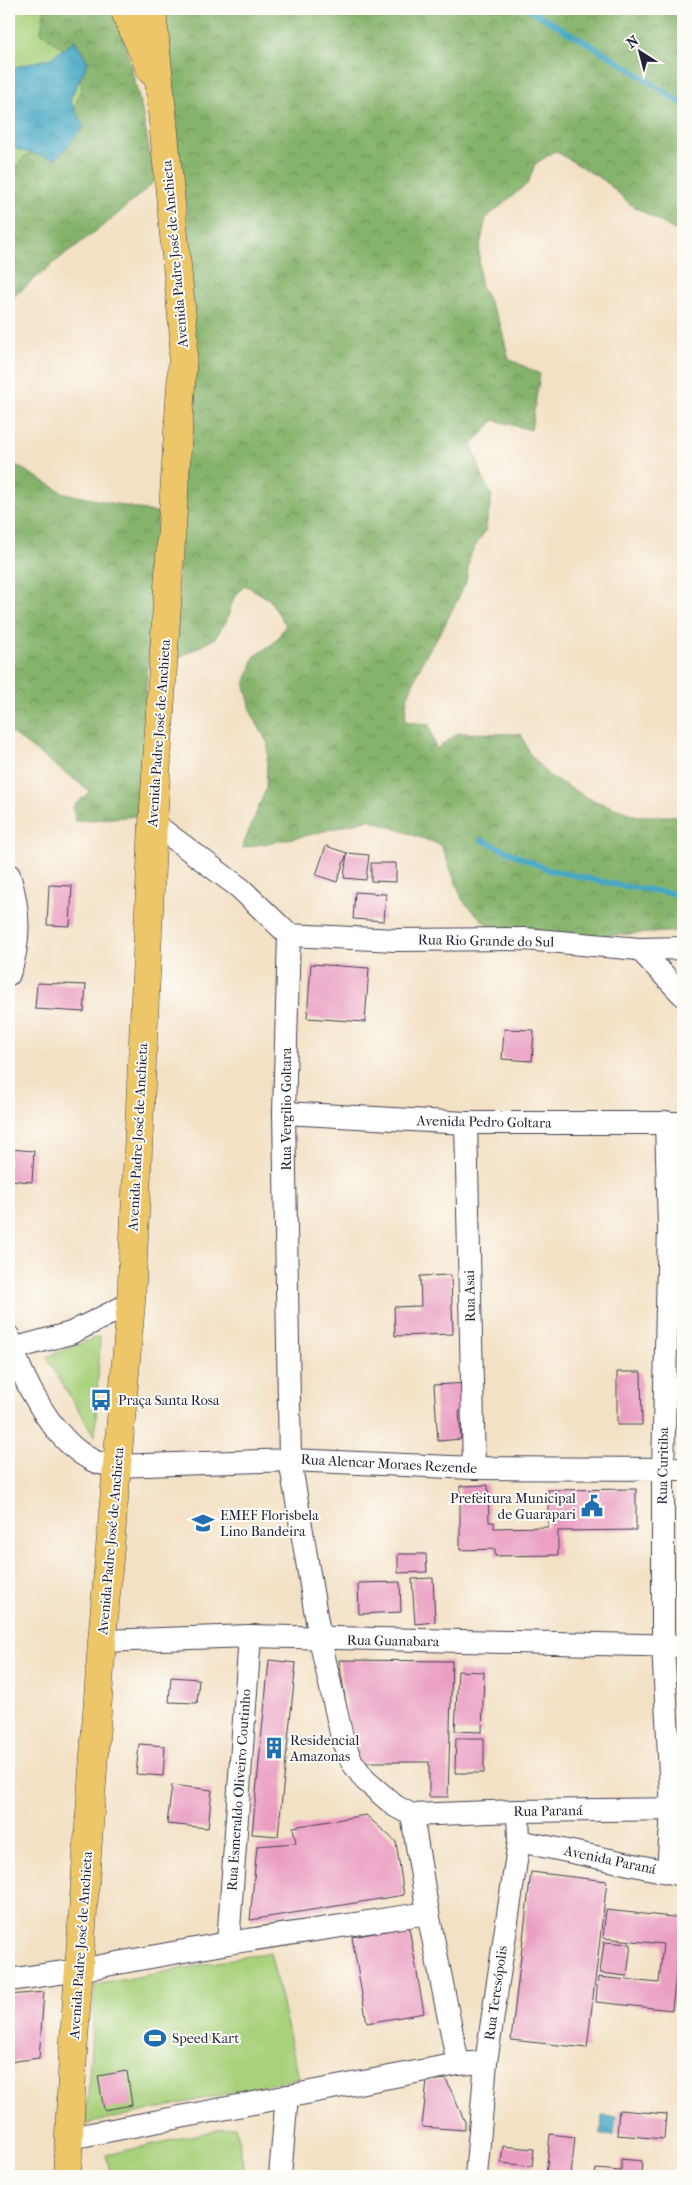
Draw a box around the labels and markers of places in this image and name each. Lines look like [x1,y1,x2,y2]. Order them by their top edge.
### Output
bus stop icon: Praça Santa Rosa [88,1387,114,1413]
place label: Praça Santa Rosa [118,1392,220,1409]
place label: Prefeitura Municipal de Guarapari [450,1490,576,1523]
public building icon: Prefeitura Municipal de Guarapari [579,1493,605,1519]
place label: EMEF Florisbela Lino Bandeira [220,1507,319,1540]
school or university icon: EMEF Florisbela Lino Bandeira [190,1510,216,1536]
place label: Residencial Amazonas [289,1732,359,1765]
building icon: Residencial Amazonas [261,1735,287,1761]
sports icon: Speed Kart [142,2025,168,2051]
place label: Speed Kart [172,2030,239,2047]

